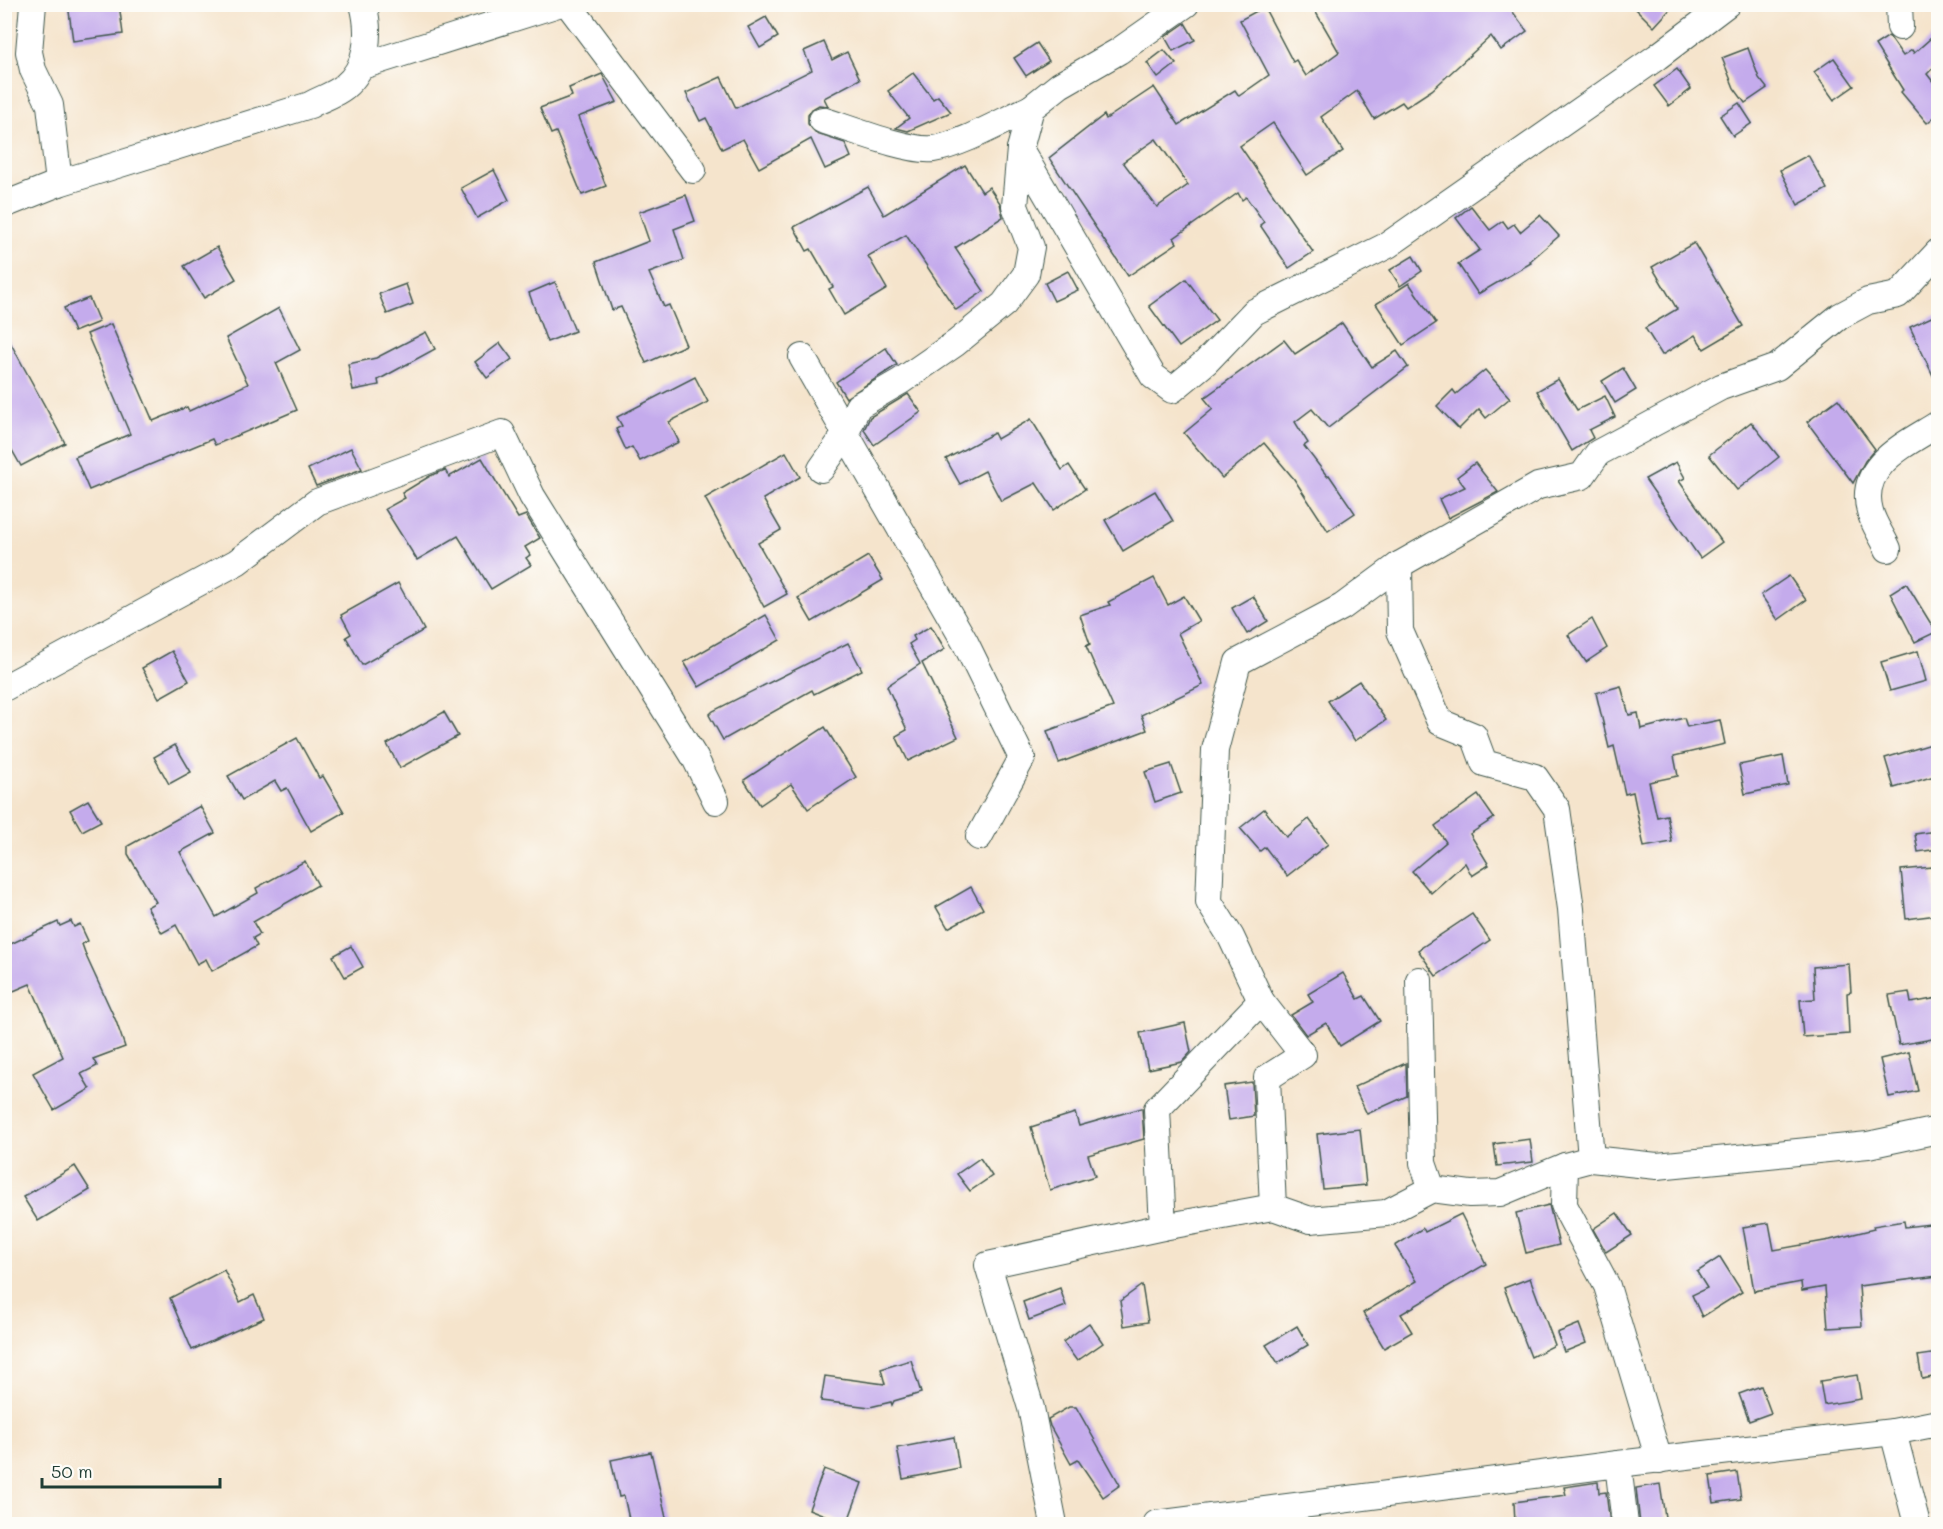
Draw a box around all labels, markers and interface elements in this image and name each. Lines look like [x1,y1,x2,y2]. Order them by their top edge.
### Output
scale bar [42,1451,220,1489]
text: 50 m [51,1459,93,1483]

